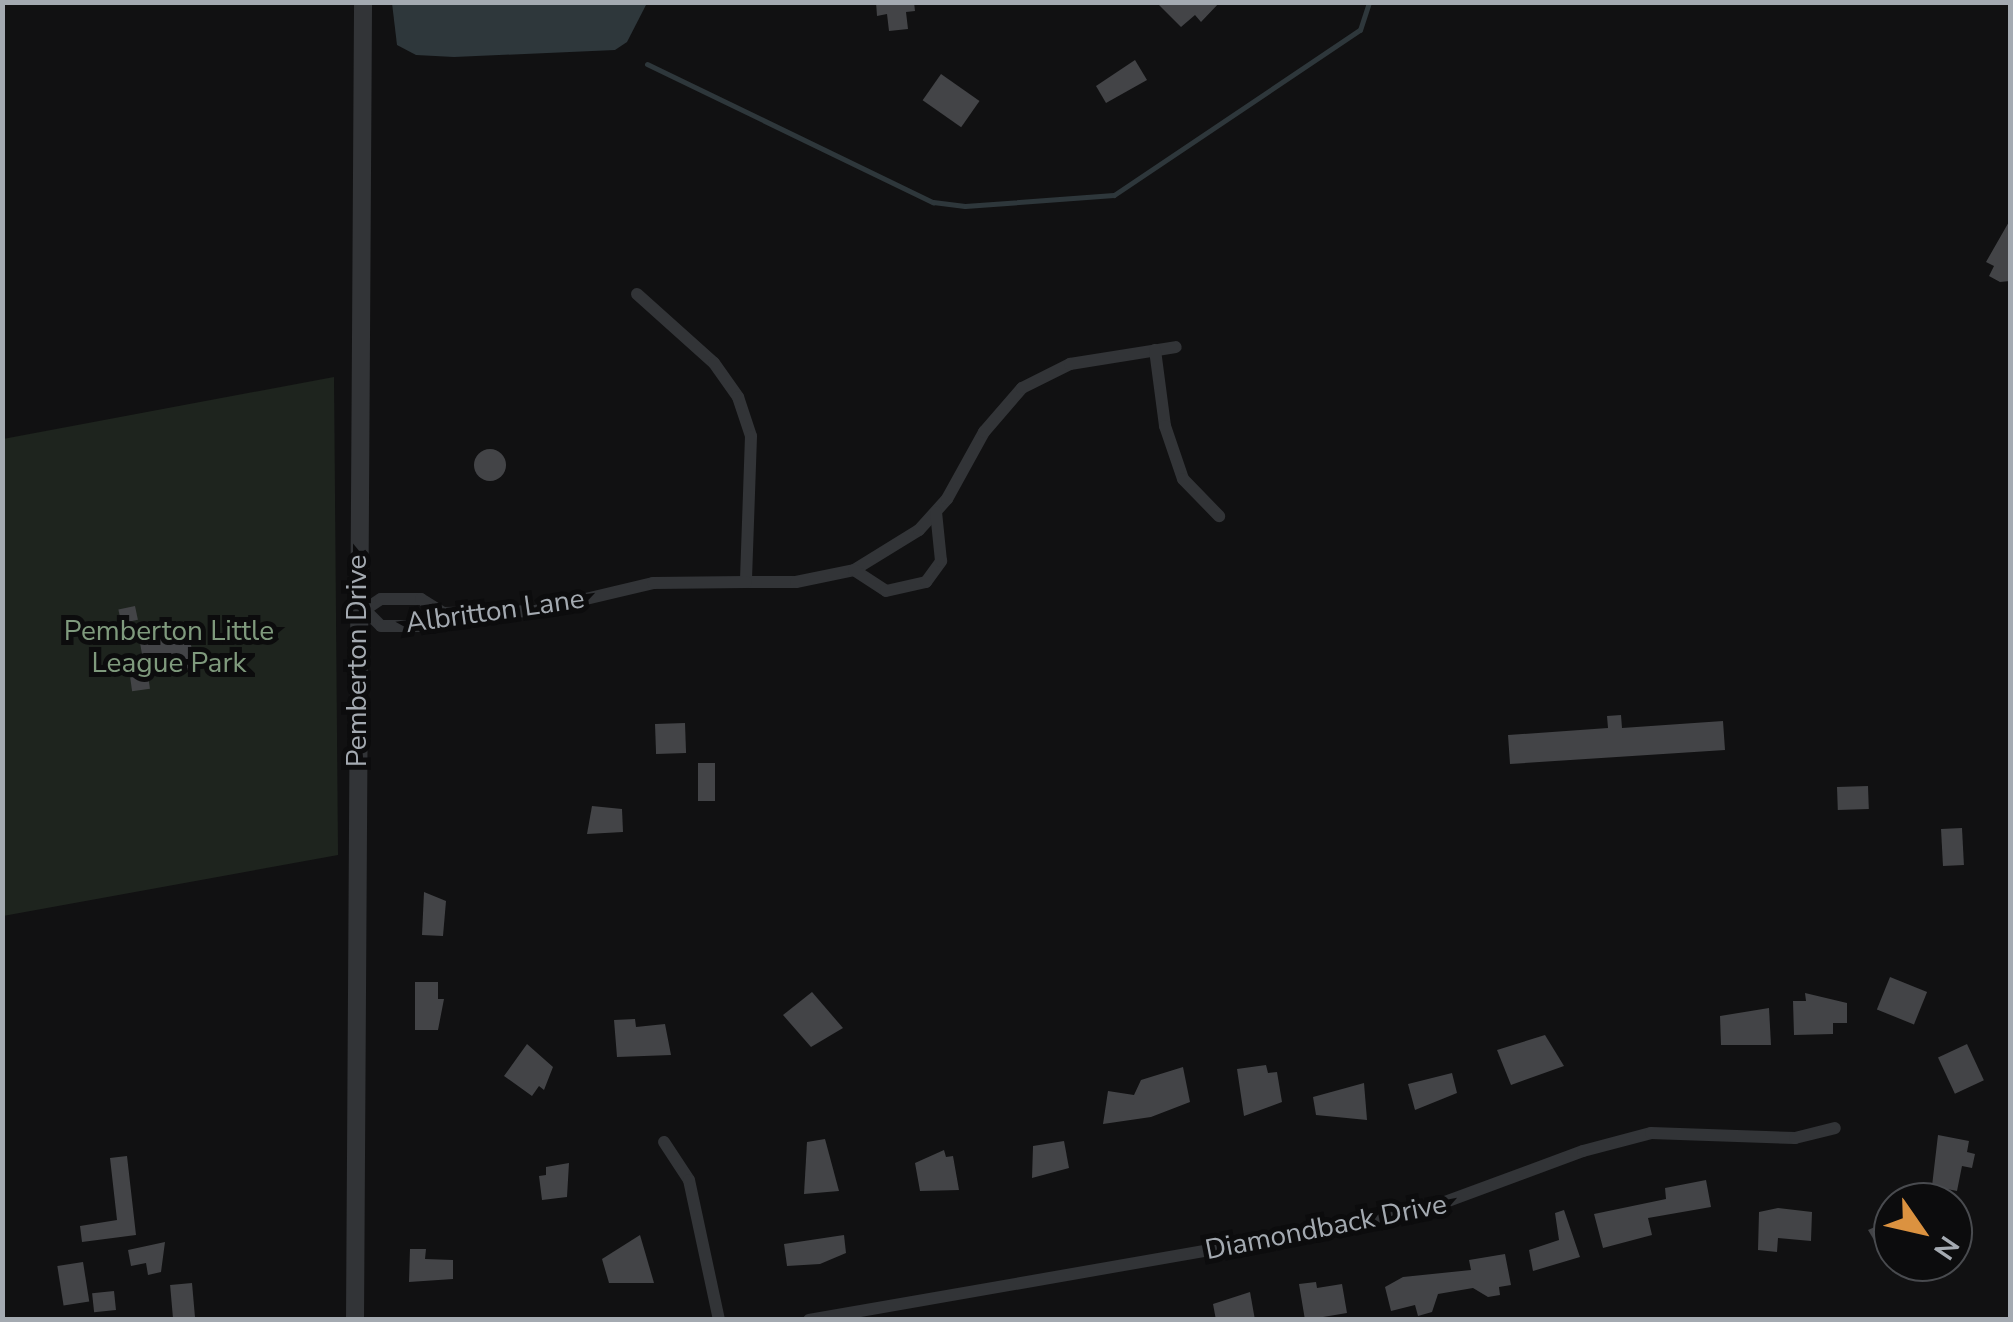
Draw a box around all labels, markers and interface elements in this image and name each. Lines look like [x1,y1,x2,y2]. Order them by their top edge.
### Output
street label: Pemberton Drive [340,555,374,767]
street label: Albritton Lane [403,582,587,640]
park label: Pemberton Little League Park [64,614,274,680]
north arrow [1873,1182,1973,1282]
street label: Diamondback Drive [1202,1187,1450,1267]
text: N [1925,1228,1968,1267]

